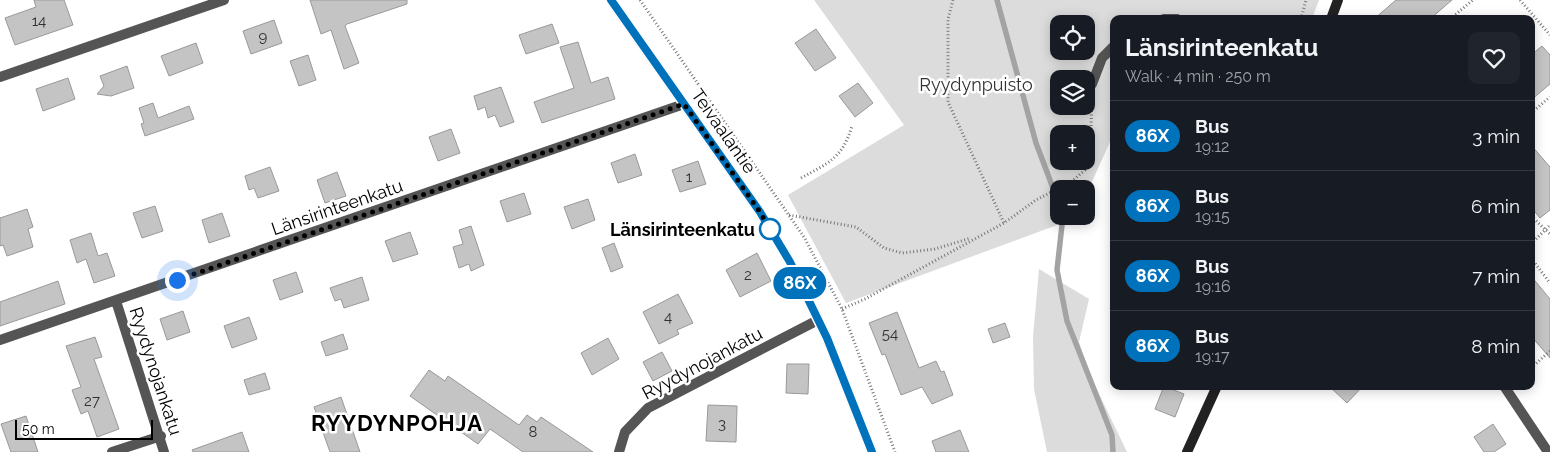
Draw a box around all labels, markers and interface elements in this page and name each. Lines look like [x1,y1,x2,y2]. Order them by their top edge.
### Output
house number: 14 [32,12,46,30]
map controls [1050,15,1095,225]
button: locate [1050,15,1095,60]
house number: 9 [259,28,268,46]
button: heart [1468,32,1520,84]
text: Länsirinteenkatu [1125,33,1318,62]
text: Walk · 4 min · 250 m [1125,67,1271,86]
button: layers [1050,70,1095,115]
park label: Ryydynpuisto [919,74,1033,95]
street label: Teivaalantie [687,85,761,178]
text: Bus [1195,115,1229,137]
button: + [1050,125,1095,170]
text: 86X [1136,125,1169,146]
text: 3 min [1472,125,1520,147]
text: 19:12 [1195,137,1229,156]
house number: 1 [686,168,693,186]
street label: Länsirinteenkatu [269,175,405,239]
button: − [1050,180,1095,225]
text: Bus [1195,185,1229,207]
text: 86X [1136,195,1169,216]
text: 6 min [1471,195,1520,217]
text: 19:15 [1195,207,1230,226]
marker: Länsirinteenkatu [759,218,781,240]
place label: Länsirinteenkatu [610,219,755,240]
text: Bus [1195,255,1229,277]
text: 86X [1136,265,1169,286]
text: 7 min [1472,265,1520,287]
house number: 2 [744,266,752,284]
line badge: 86X [771,267,829,299]
your location [165,268,190,293]
text: 86X [783,272,817,293]
text: 19:16 [1195,277,1231,296]
street label: Ryydynojankatu [125,304,187,438]
house number: 4 [664,308,672,326]
street label: Ryydynojankatu [638,322,766,404]
house number: 54 [882,325,898,343]
text: Bus [1195,325,1229,347]
text: 86X [1136,335,1169,356]
text: 8 min [1471,335,1520,357]
text: 19:17 [1195,347,1230,366]
house number: 27 [84,392,100,410]
district label: RYYDYNPOHJA [311,410,483,436]
house number: 3 [718,415,726,433]
scale bar [15,417,152,440]
text: 50 m [22,421,55,437]
house number: 8 [529,423,538,441]

